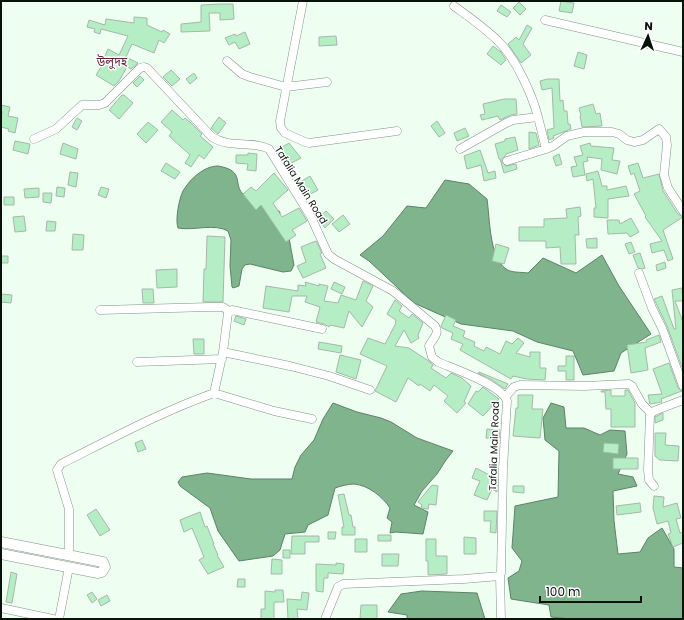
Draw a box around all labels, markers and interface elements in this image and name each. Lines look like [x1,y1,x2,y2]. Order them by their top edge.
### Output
north arrow [628,16,668,56]
text: N [644,18,653,34]
district label: উলুদহ [96,53,128,70]
street label: Tafalia Main Road [271,143,331,227]
street label: Tafalia Main Road [485,401,503,491]
scale bar [540,578,641,604]
text: 100 m [546,583,580,600]

